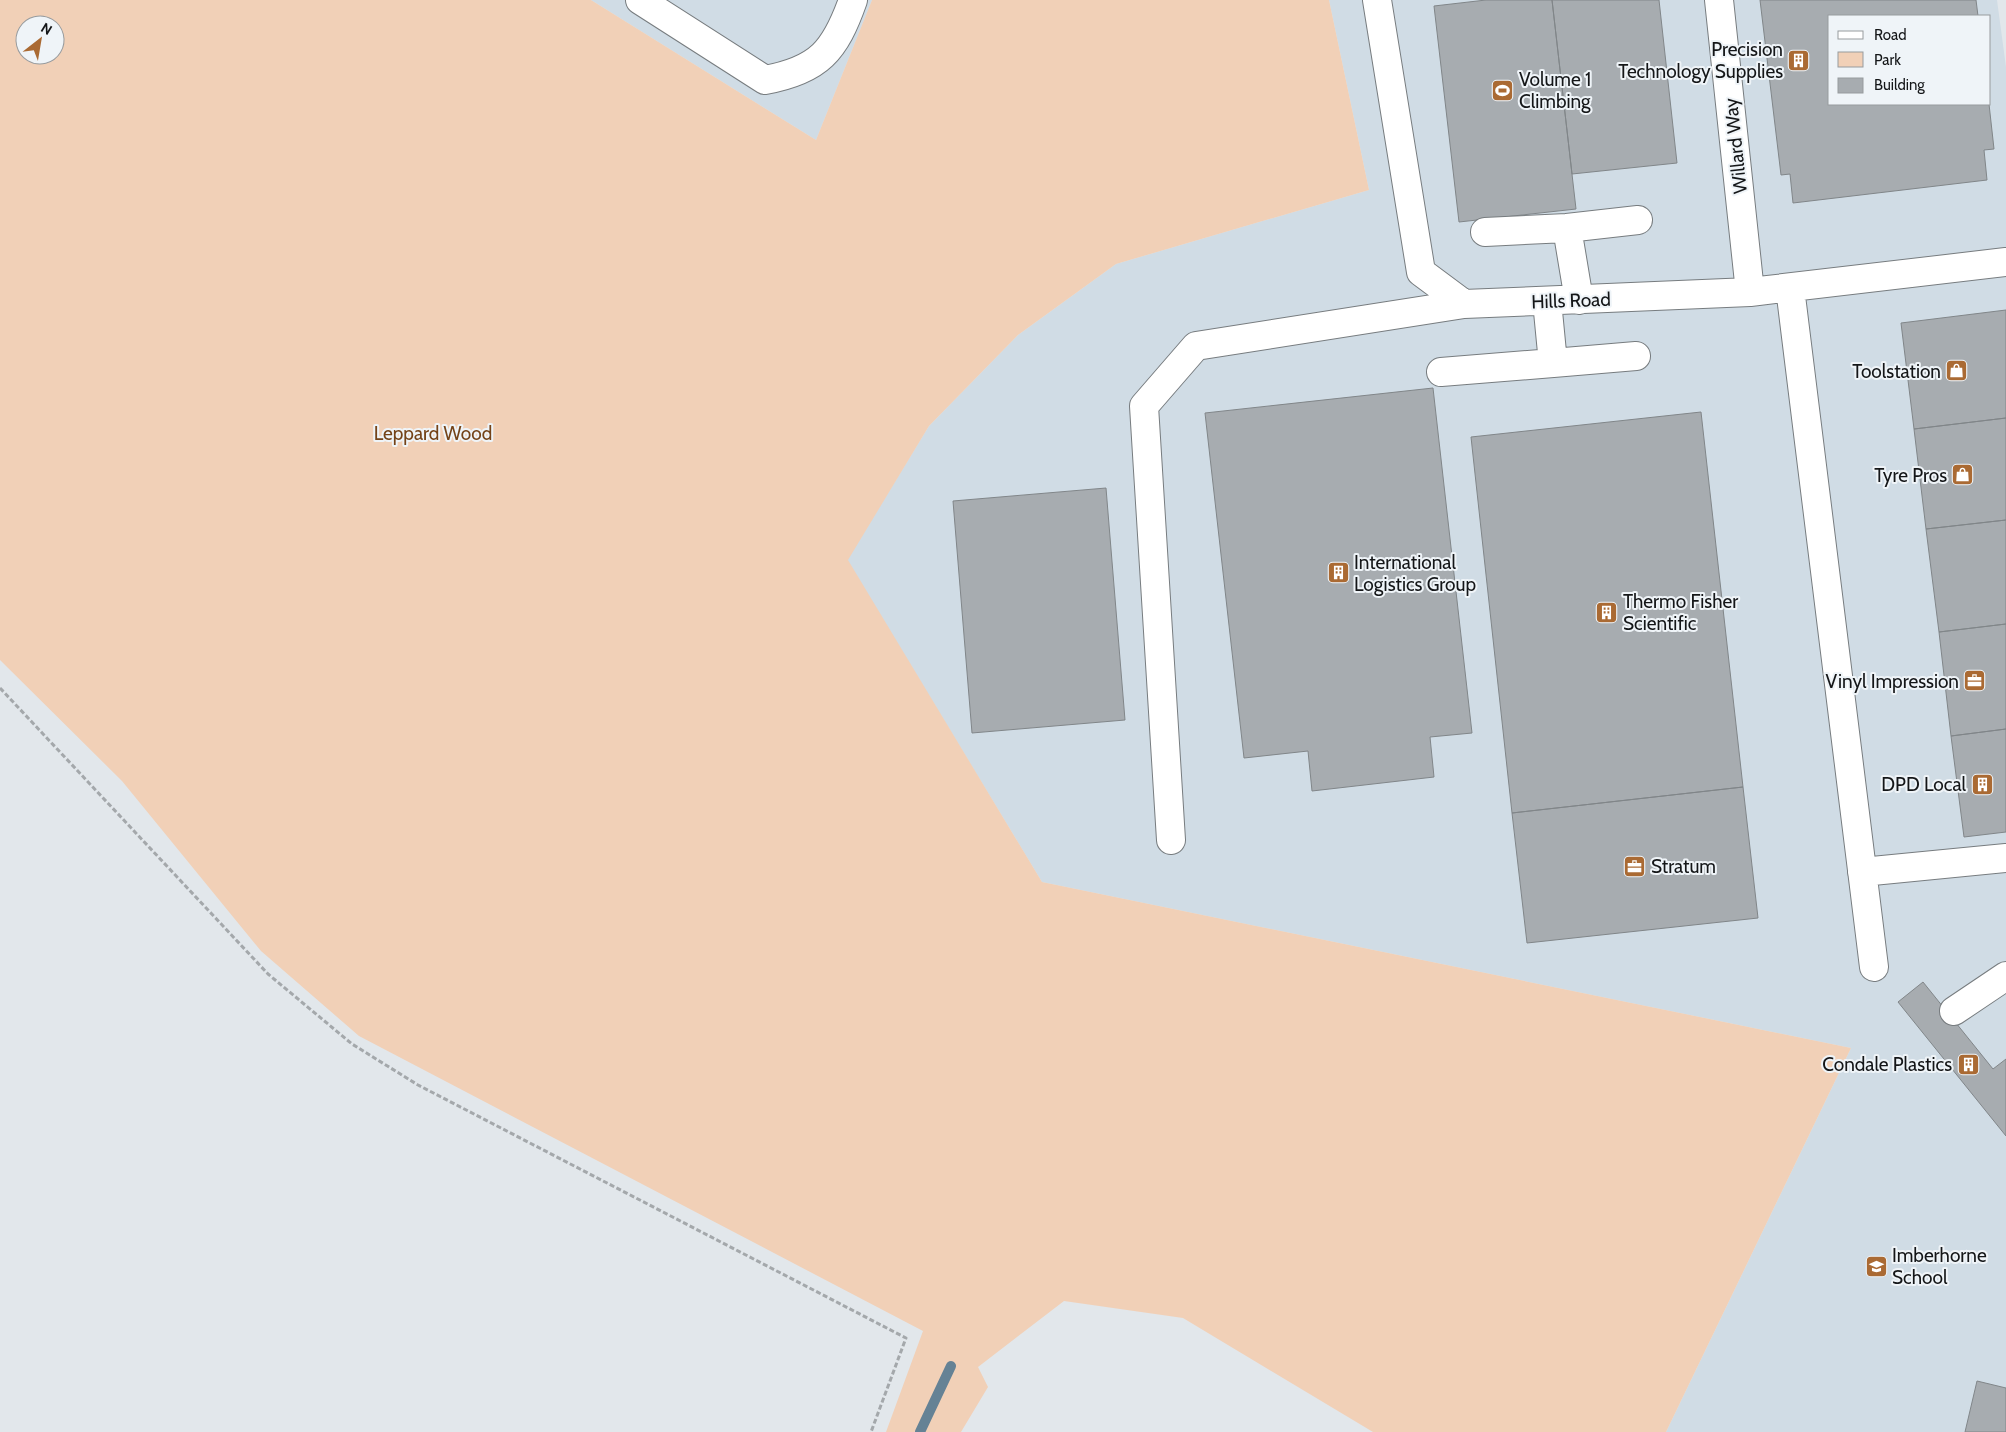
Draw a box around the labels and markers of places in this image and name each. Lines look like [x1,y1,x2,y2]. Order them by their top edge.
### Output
place label: Precision Technology Supplies [1618,38,1783,83]
building icon: Precision Technology Supplies [1787,48,1811,72]
place label: Volume 1 Climbing [1519,68,1591,113]
sports icon: Volume 1 Climbing [1491,78,1515,102]
shop icon: Toolstation [1945,359,1969,383]
place label: Toolstation [1852,360,1941,383]
shop icon: Tyre Pros [1951,463,1975,487]
place label: Tyre Pros [1874,464,1947,487]
place label: International Logistics Group [1354,551,1476,596]
building icon: International Logistics Group [1326,561,1350,585]
place label: Thermo Fisher Scientific [1623,590,1738,635]
building icon: Thermo Fisher Scientific [1595,600,1619,624]
office icon: Vinyl Impression [1963,669,1987,693]
place label: Vinyl Impression [1826,670,1959,693]
building icon: DPD Local [1970,772,1994,796]
place label: DPD Local [1881,773,1967,796]
office icon: Stratum [1623,854,1647,878]
place label: Stratum [1651,855,1716,878]
building icon: Condale Plastics [1956,1052,1980,1076]
place label: Condale Plastics [1822,1053,1952,1076]
place label: Imberhorne School [1892,1244,1987,1289]
school or university icon: Imberhorne School [1864,1254,1888,1278]

